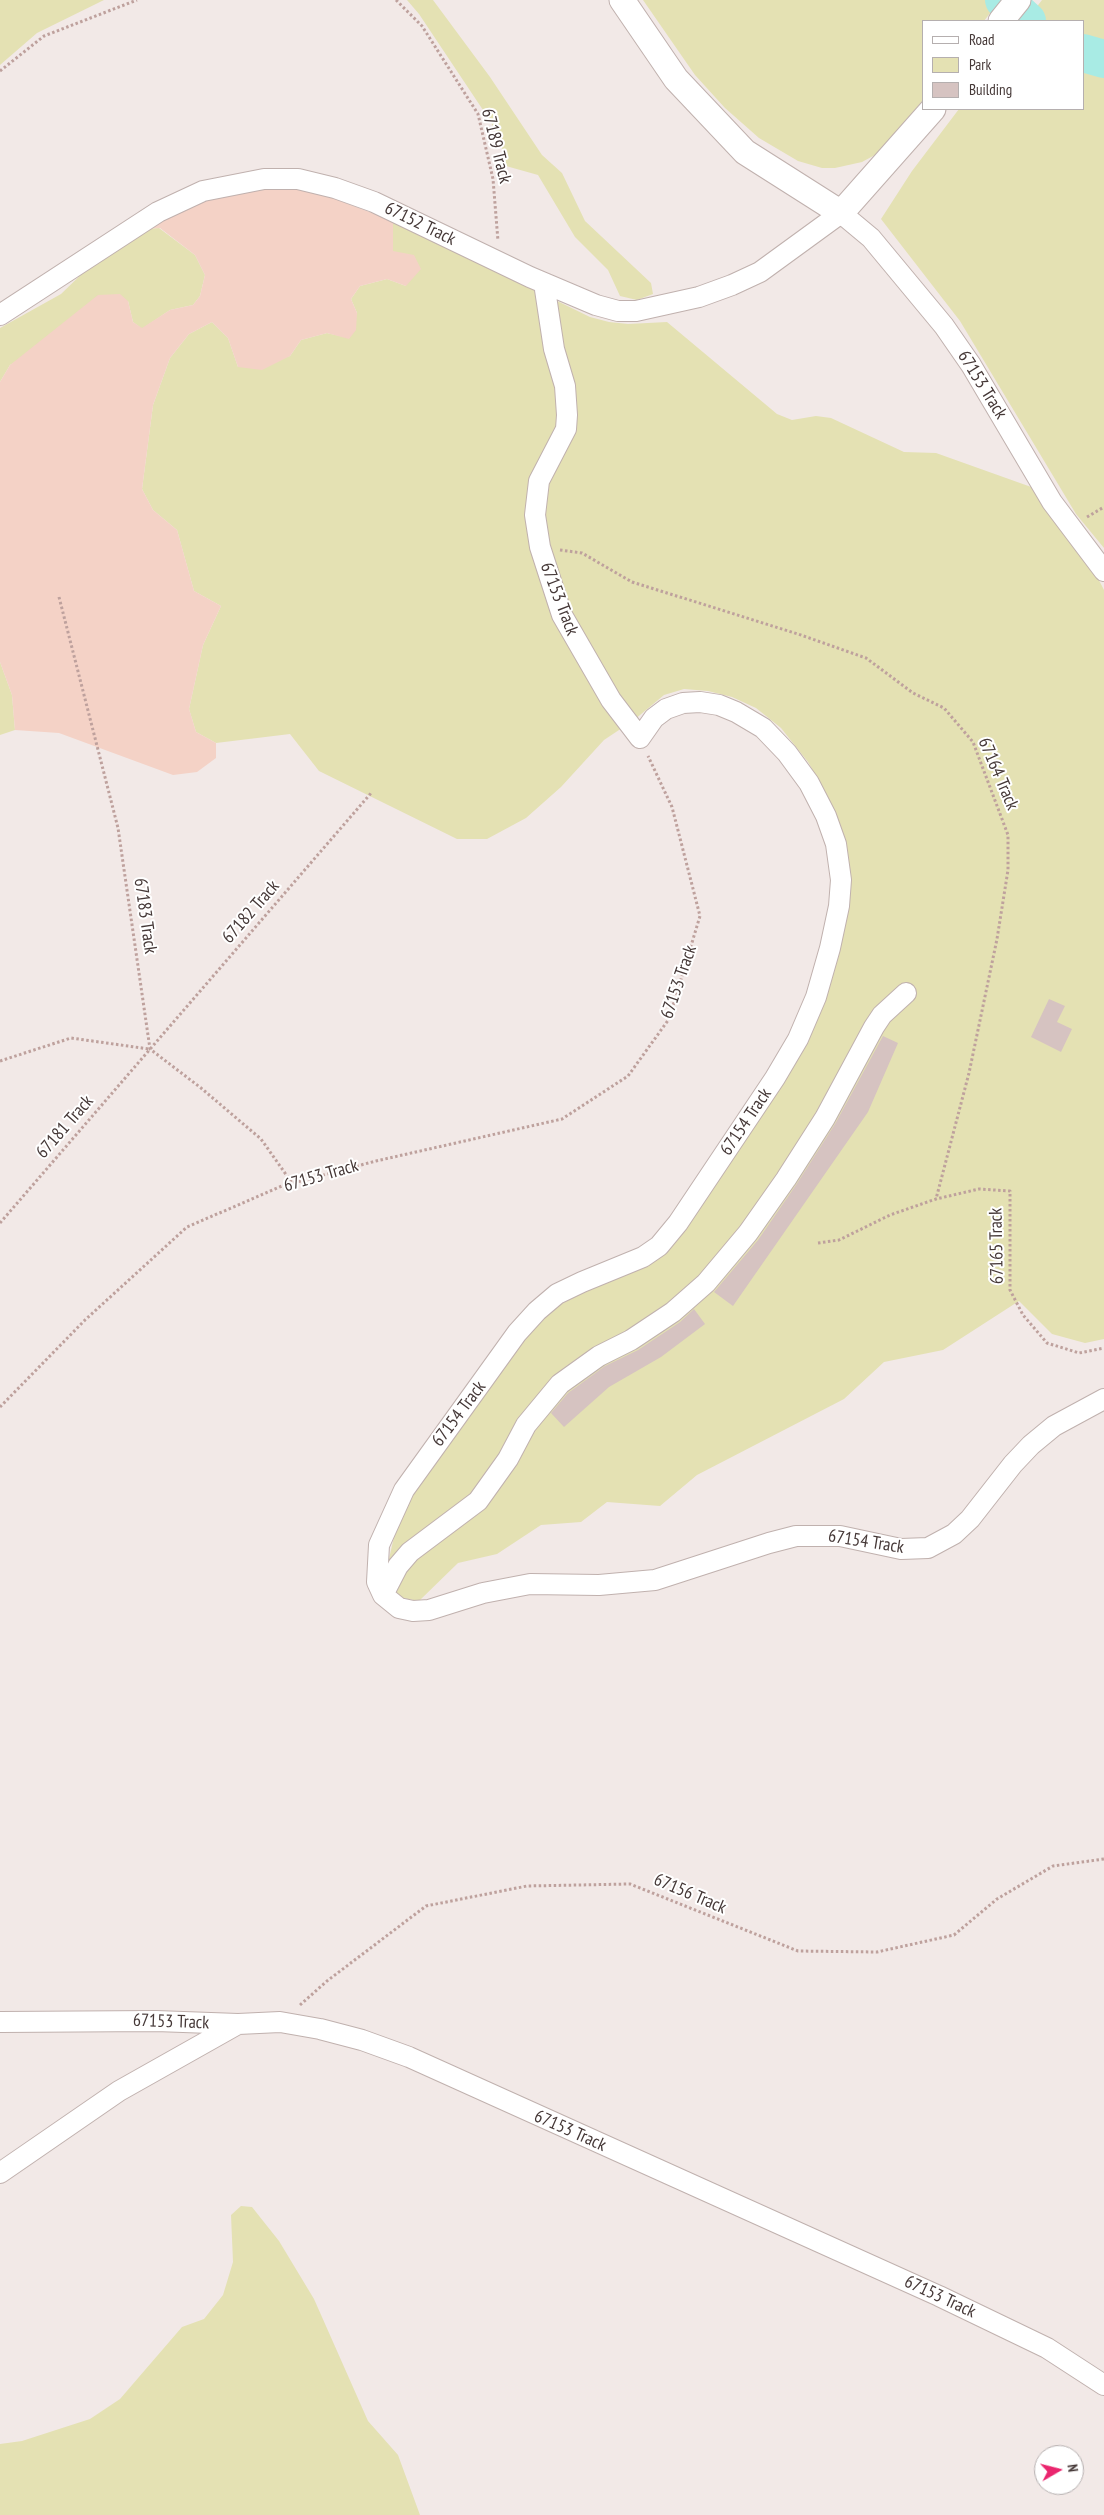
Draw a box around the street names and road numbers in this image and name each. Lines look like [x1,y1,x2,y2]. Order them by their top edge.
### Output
street label: 67189 Track [476,106,516,186]
street label: 67152 Track [381,198,459,250]
street label: 67153 Track [953,347,1011,423]
street label: 67153 Track [535,559,583,639]
street label: 67164 Track [973,735,1023,813]
street label: 67182 Track [218,876,284,948]
street label: 67183 Track [129,877,161,955]
street label: 67153 Track [656,942,702,1022]
street label: 67154 Track [716,1084,776,1160]
street label: 67181 Track [32,1091,98,1163]
street label: 67153 Track [281,1155,361,1197]
street label: 67165 Track [986,1208,1008,1284]
street label: 67154 Track [427,1377,491,1451]
street label: 67154 Track [827,1525,905,1559]
street label: 67156 Track [651,1869,729,1919]
street label: 67153 Track [132,2010,210,2034]
street label: 67153 Track [531,2106,609,2156]
street label: 67153 Track [901,2271,979,2323]

